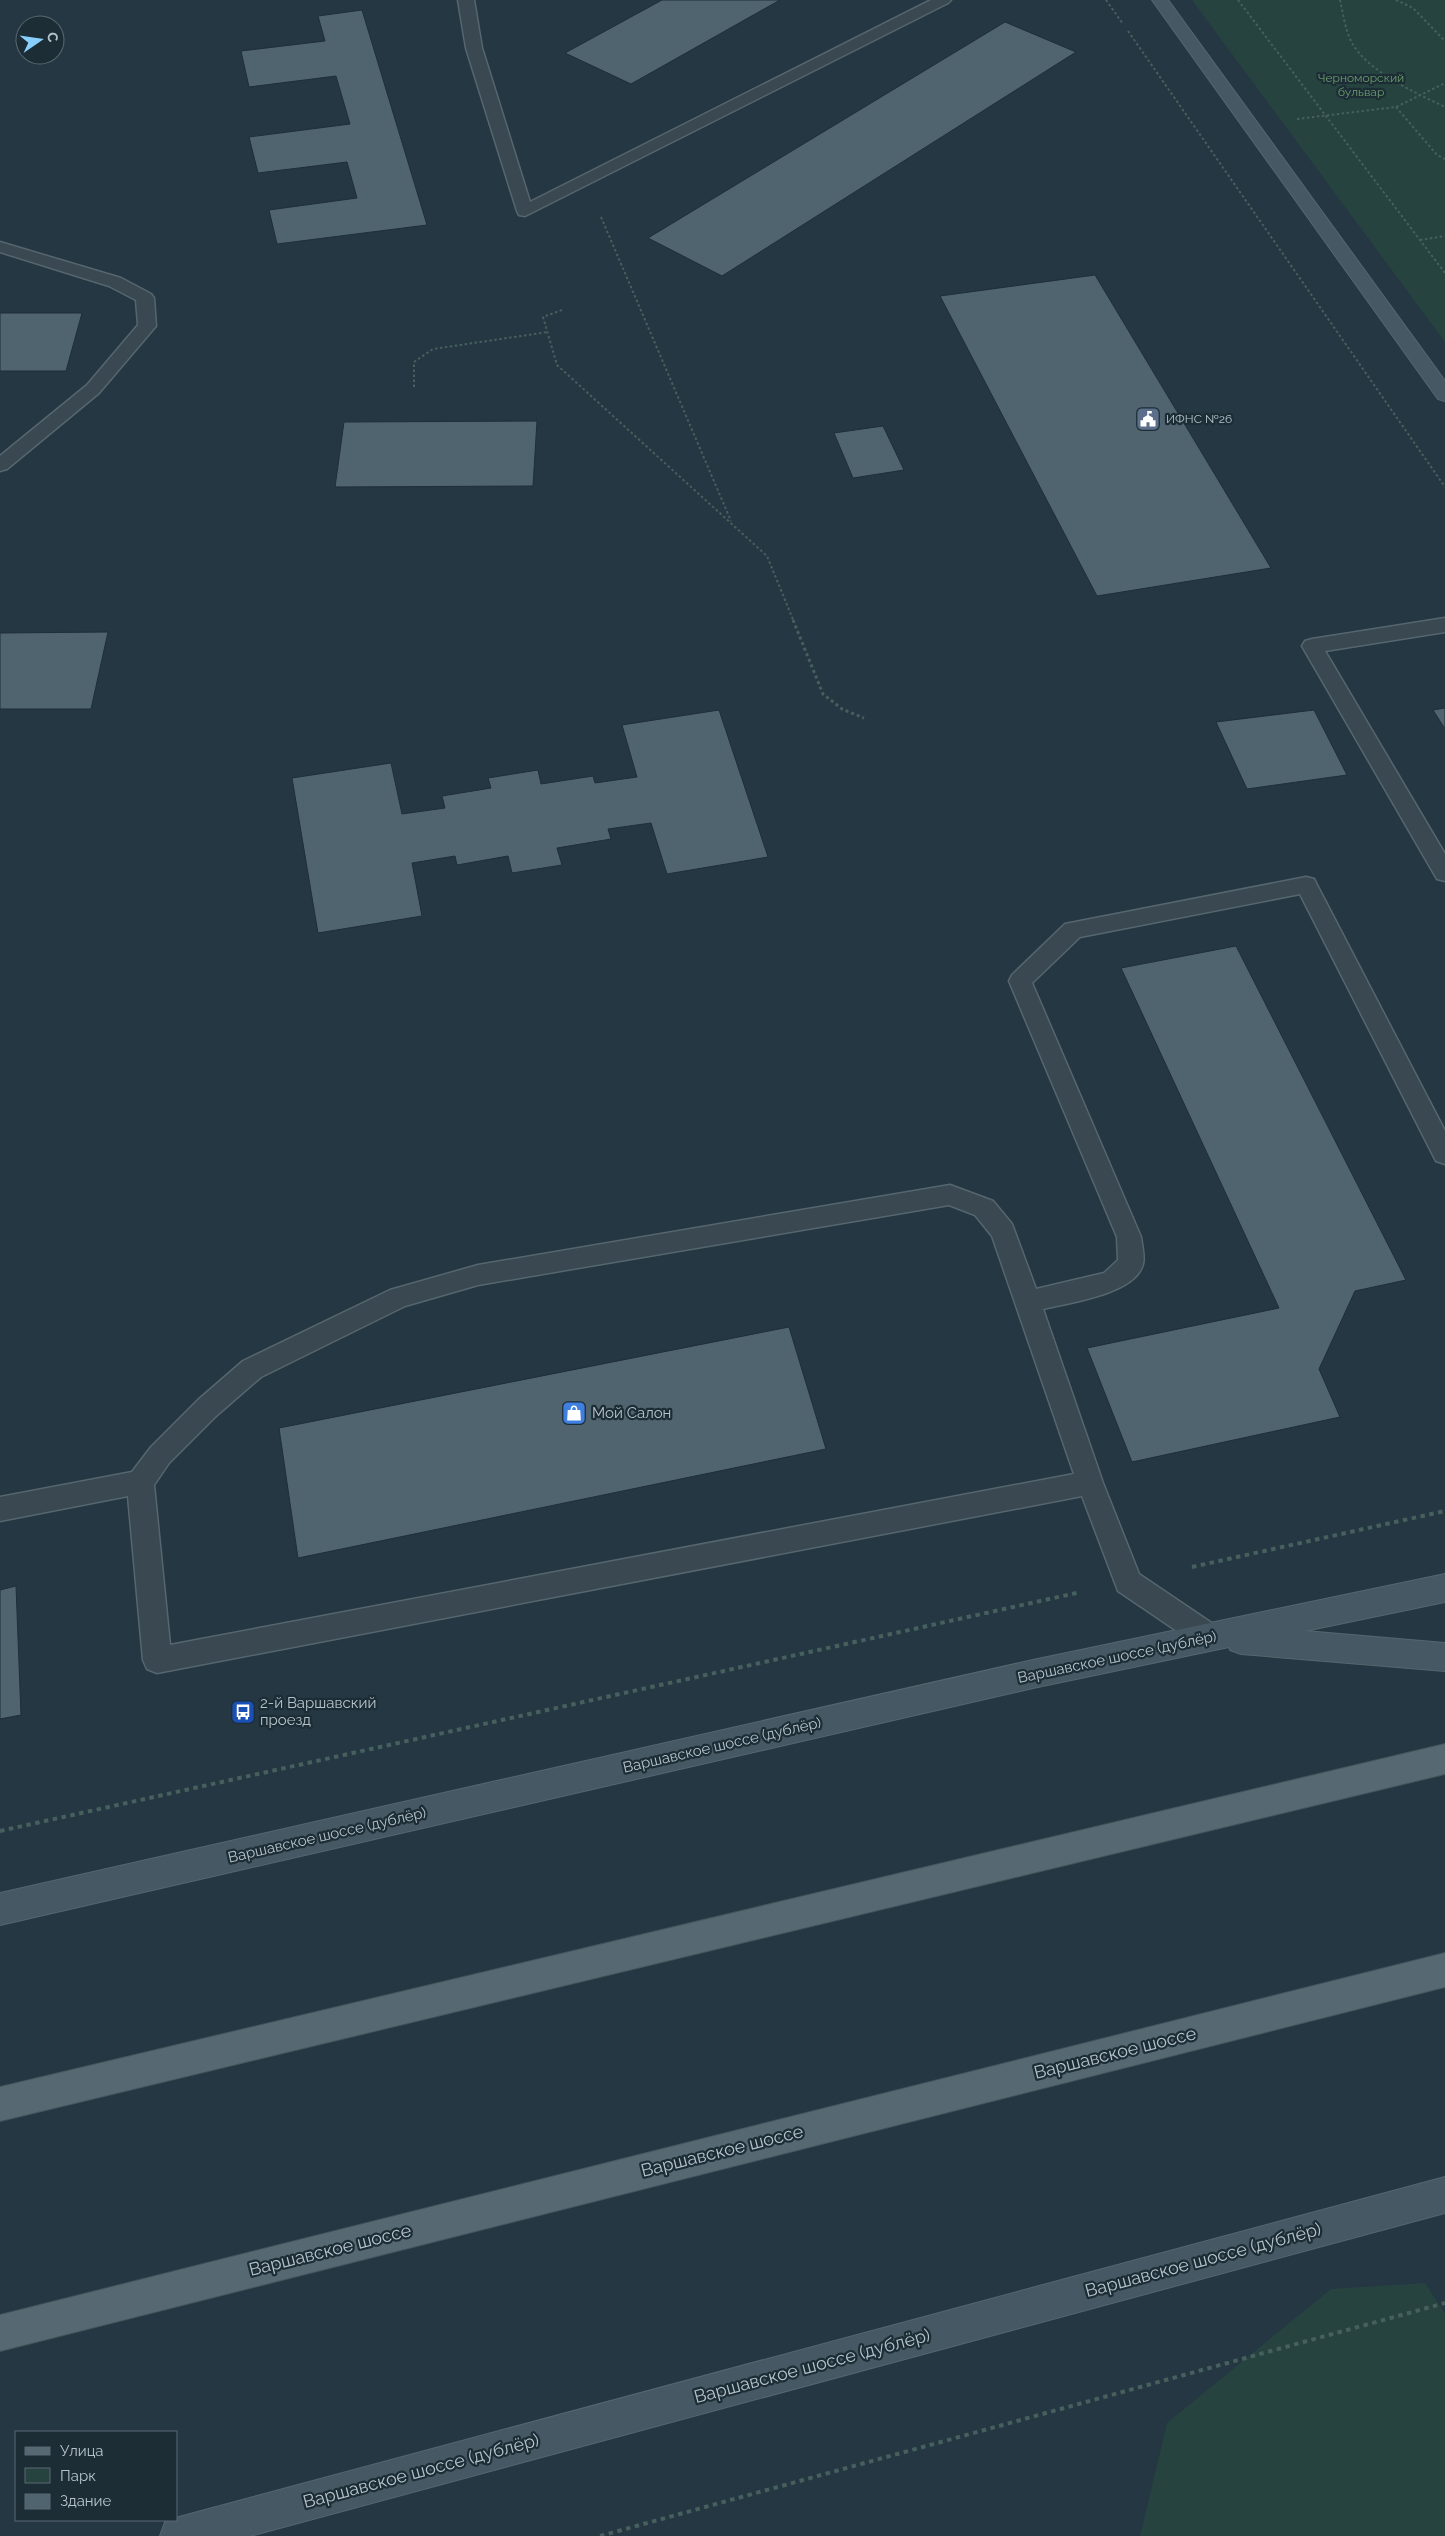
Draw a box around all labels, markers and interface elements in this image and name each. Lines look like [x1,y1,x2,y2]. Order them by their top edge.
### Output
north arrow [15,15,65,65]
text: С [44,31,62,44]
park label: Черноморский бульвар [1318,71,1404,99]
public building icon: ИФНС №26 [1135,406,1161,432]
place label: ИФНС №26 [1166,412,1232,426]
shop icon: Мой Салон [561,1400,587,1426]
place label: Мой Салон [592,1404,671,1422]
street label: Варшавское шоссе (дублёр) [1016,1627,1218,1687]
place label: 2-й Варшавский проезд [260,1694,376,1729]
bus stop icon: 2-й Варшавский проезд [230,1699,256,1725]
street label: Варшавское шоссе (дублёр) [621,1713,823,1777]
street label: Варшавское шоссе (дублёр) [226,1803,428,1867]
street label: Варшавское шоссе [1032,2022,1199,2083]
street label: Варшавское шоссе [639,2120,806,2181]
street label: Варшавское шоссе (дублёр) [1083,2218,1323,2301]
street label: Варшавское шоссе [247,2219,414,2280]
street label: Варшавское шоссе (дублёр) [692,2324,932,2407]
street label: Варшавское шоссе (дублёр) [301,2429,541,2512]
legend [15,2431,178,2521]
text: Улица [60,2442,104,2460]
text: Парк [60,2467,96,2485]
text: Здание [60,2492,112,2510]

